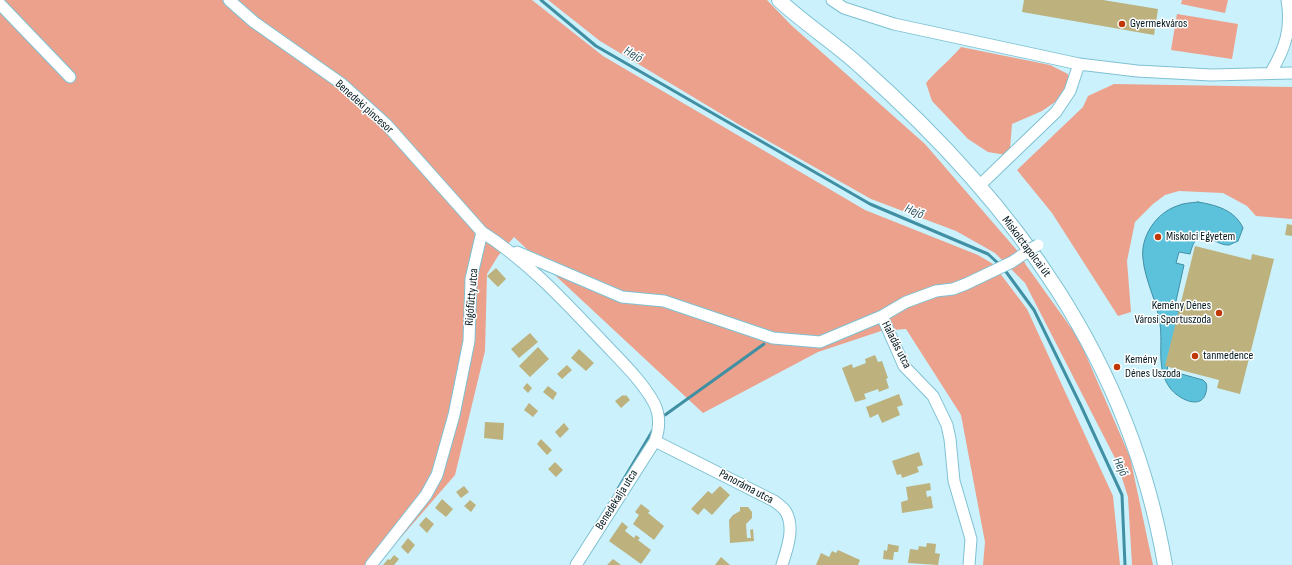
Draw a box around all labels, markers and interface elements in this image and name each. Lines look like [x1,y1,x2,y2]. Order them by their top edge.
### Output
place label: Gyermekváros [1130,17,1187,31]
marker: Gyermekváros [1117,19,1127,29]
water label: Hejő [621,43,645,67]
street label: Benedeki pincesor [332,77,396,137]
water label: Hejő [902,201,926,223]
street label: Miskolctapolcai út [998,214,1054,280]
place label: Miskolci Egyetem [1166,230,1235,244]
marker: Miskolci Egyetem [1153,232,1163,242]
street label: Rigófütty utca [462,268,482,326]
place label: Kemény Dénes Városi Sportuszoda [1134,299,1211,327]
marker: Kemény Dénes Városi Sportuszoda [1214,308,1224,318]
street label: Haladás utca [878,319,914,371]
place label: tanmedence [1203,349,1253,363]
marker: tanmedence [1190,351,1200,361]
place label: Kemény Dénes Uszoda [1125,353,1181,381]
marker: Kemény Dénes Uszoda [1112,362,1122,372]
water label: Hejő [1109,455,1131,479]
street label: Benedekalja utca [593,467,641,533]
street label: Panoráma utca [716,467,776,507]

